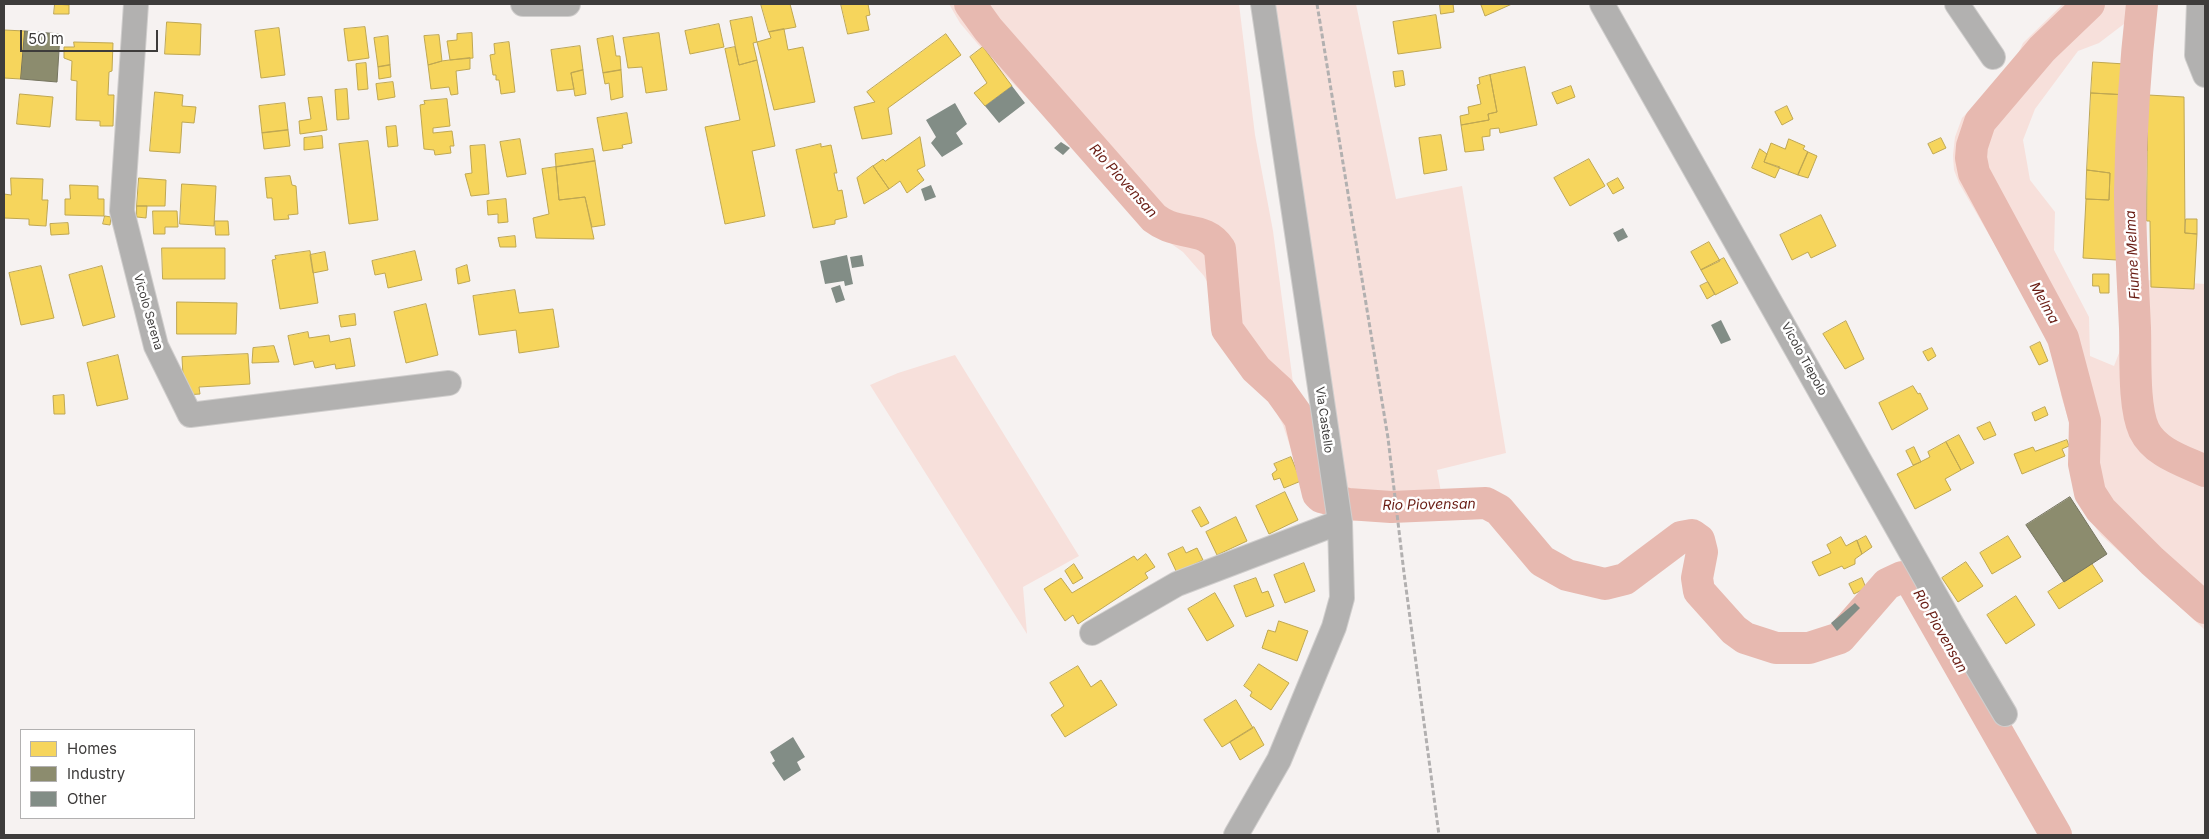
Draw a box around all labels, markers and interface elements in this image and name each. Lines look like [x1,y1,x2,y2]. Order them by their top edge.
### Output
scale bar [22,20,160,52]
text: 50 m [28,29,64,48]
water label: Rio Piovensan [1086,141,1160,221]
water label: Fiume Melma [2122,210,2144,300]
street label: Vicolo Serena [130,272,166,352]
water label: Melma [2026,279,2062,327]
street label: Vicolo Tiepolo [1778,320,1830,398]
street label: Via Castello [1312,386,1336,454]
water label: Rio Piovensan [1382,496,1476,514]
water label: Rio Piovensan [1909,586,1971,676]
legend [20,729,195,819]
text: Homes [67,739,117,758]
text: Industry [67,764,125,783]
text: Other [67,789,107,808]

